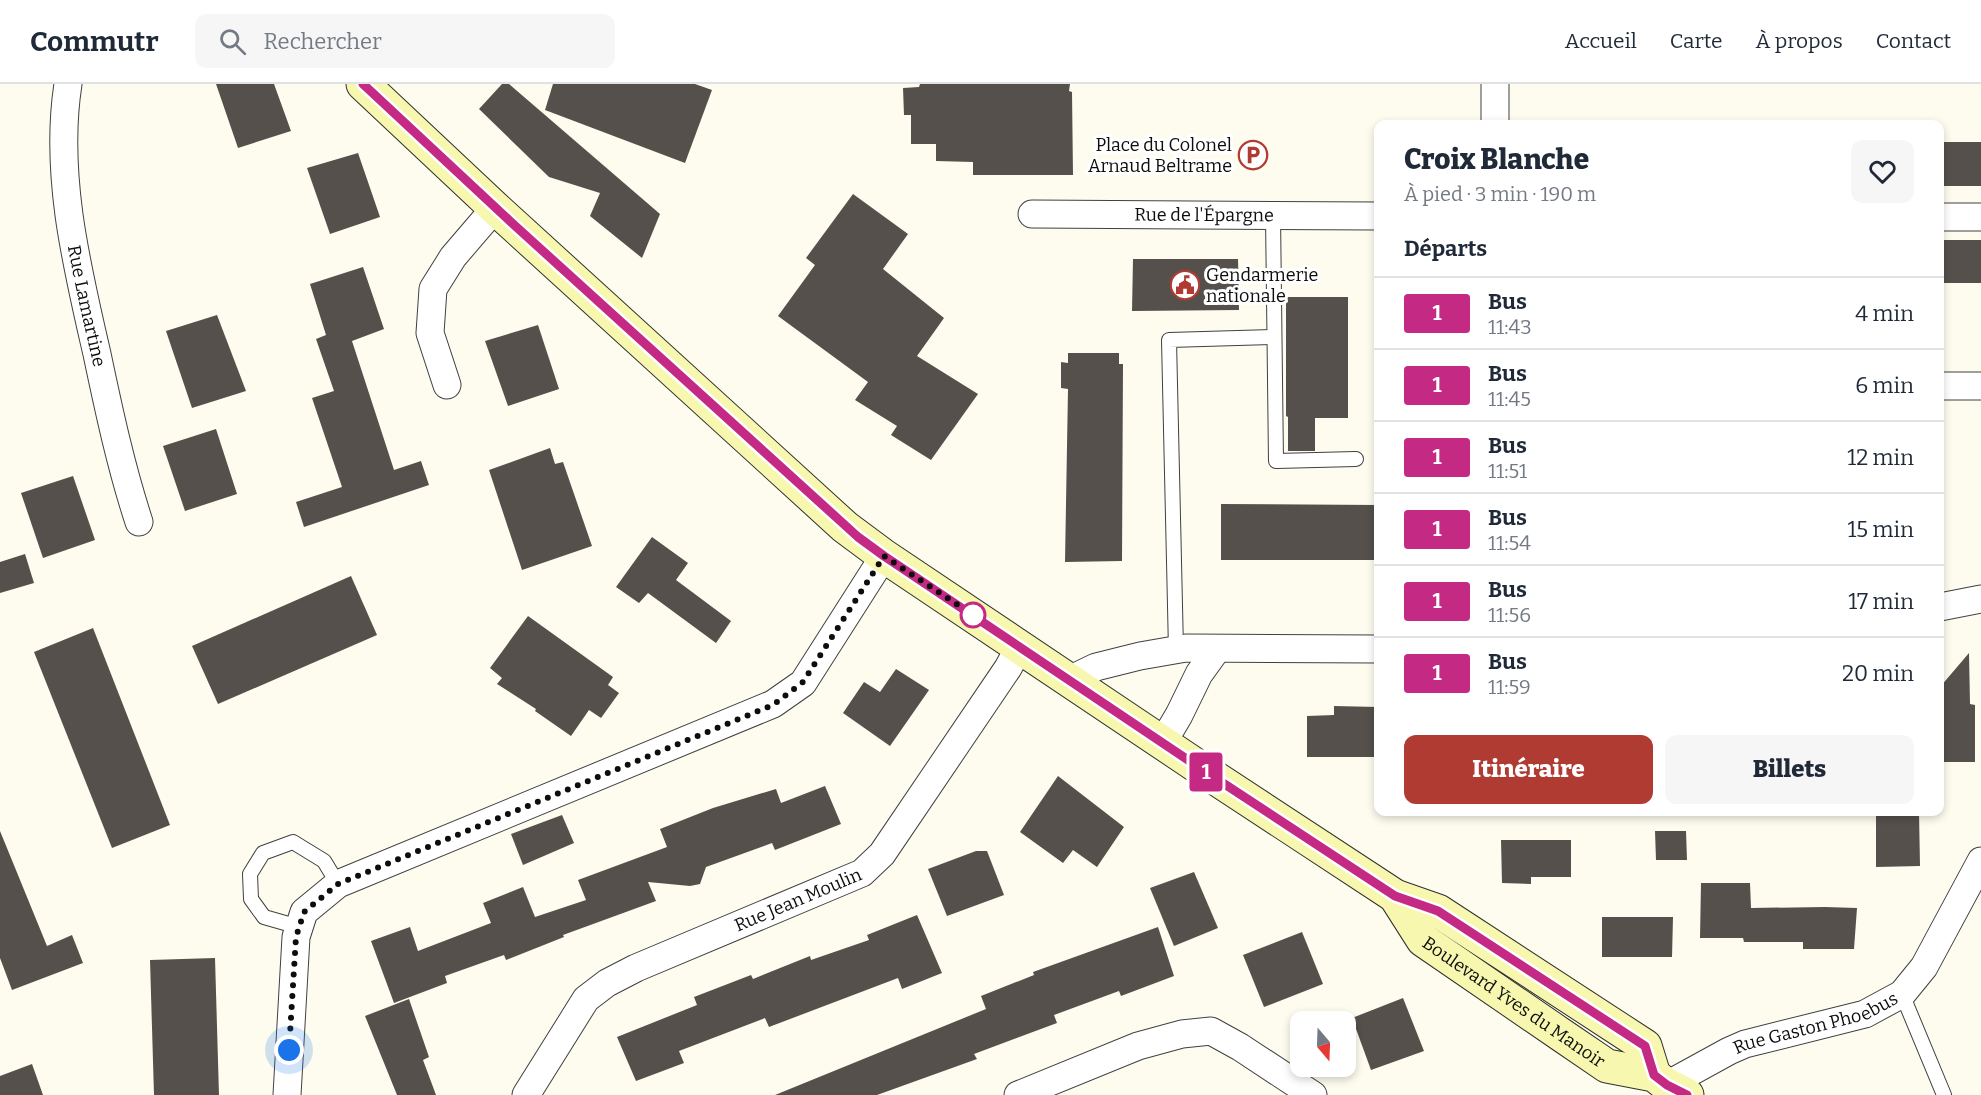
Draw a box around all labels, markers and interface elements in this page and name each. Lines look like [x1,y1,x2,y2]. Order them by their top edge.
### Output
search box [195,14,615,68]
text: Commutr [30,25,159,58]
icon: search [216,25,249,58]
text: Rechercher [264,28,382,55]
text: Accueil [1565,28,1637,54]
text: Carte [1670,28,1723,54]
text: À propos [1756,28,1843,54]
text: Contact [1876,28,1951,54]
place label: Place du Colonel Arnaud Beltrame [1088,134,1232,177]
parking icon: Place du Colonel Arnaud Beltrame [1237,139,1269,171]
button: heart [1851,140,1914,203]
text: Croix Blanche [1404,143,1589,176]
text: À pied · 3 min · 190 m [1404,182,1596,206]
street label: Rue de l'Épargne [1134,203,1274,226]
text: Départs [1404,235,1487,262]
street label: Rue Lamartine [63,243,110,369]
place label: Gendarmerie nationale [1206,264,1318,307]
public building icon: Gendarmerie nationale [1169,269,1201,301]
text: Bus [1488,288,1527,315]
text: 1 [1432,300,1442,326]
text: 4 min [1855,300,1914,327]
text: 11:43 [1488,315,1532,339]
text: Bus [1488,360,1527,387]
text: 1 [1432,372,1442,398]
text: 6 min [1855,372,1914,399]
text: 11:45 [1488,387,1531,411]
text: Bus [1488,432,1527,459]
text: 1 [1432,444,1442,470]
text: 12 min [1847,444,1914,471]
text: 11:51 [1488,459,1527,483]
text: Bus [1488,504,1527,531]
text: 1 [1432,516,1442,542]
text: 15 min [1847,516,1914,543]
text: 11:54 [1488,531,1531,555]
text: Bus [1488,576,1527,603]
text: 1 [1432,588,1442,614]
text: 17 min [1848,588,1914,615]
unlabelled marker [960,602,986,628]
text: 11:56 [1488,603,1531,627]
text: Bus [1488,648,1527,675]
text: 1 [1432,660,1442,686]
text: 20 min [1842,660,1914,687]
text: 11:59 [1488,675,1531,699]
button: Itinéraire [1404,735,1653,804]
button: Billets [1665,735,1914,804]
line badge: 1 [1186,752,1226,792]
text: 1 [1201,759,1211,785]
street label: Rue Jean Moulin [731,863,865,936]
street label: Boulevard Yves du Manoir [1418,932,1609,1072]
street label: Rue Gaston Phoebus [1730,987,1902,1059]
north arrow [1290,1011,1356,1077]
map controls [1290,1011,1356,1077]
your location [274,1035,304,1065]

